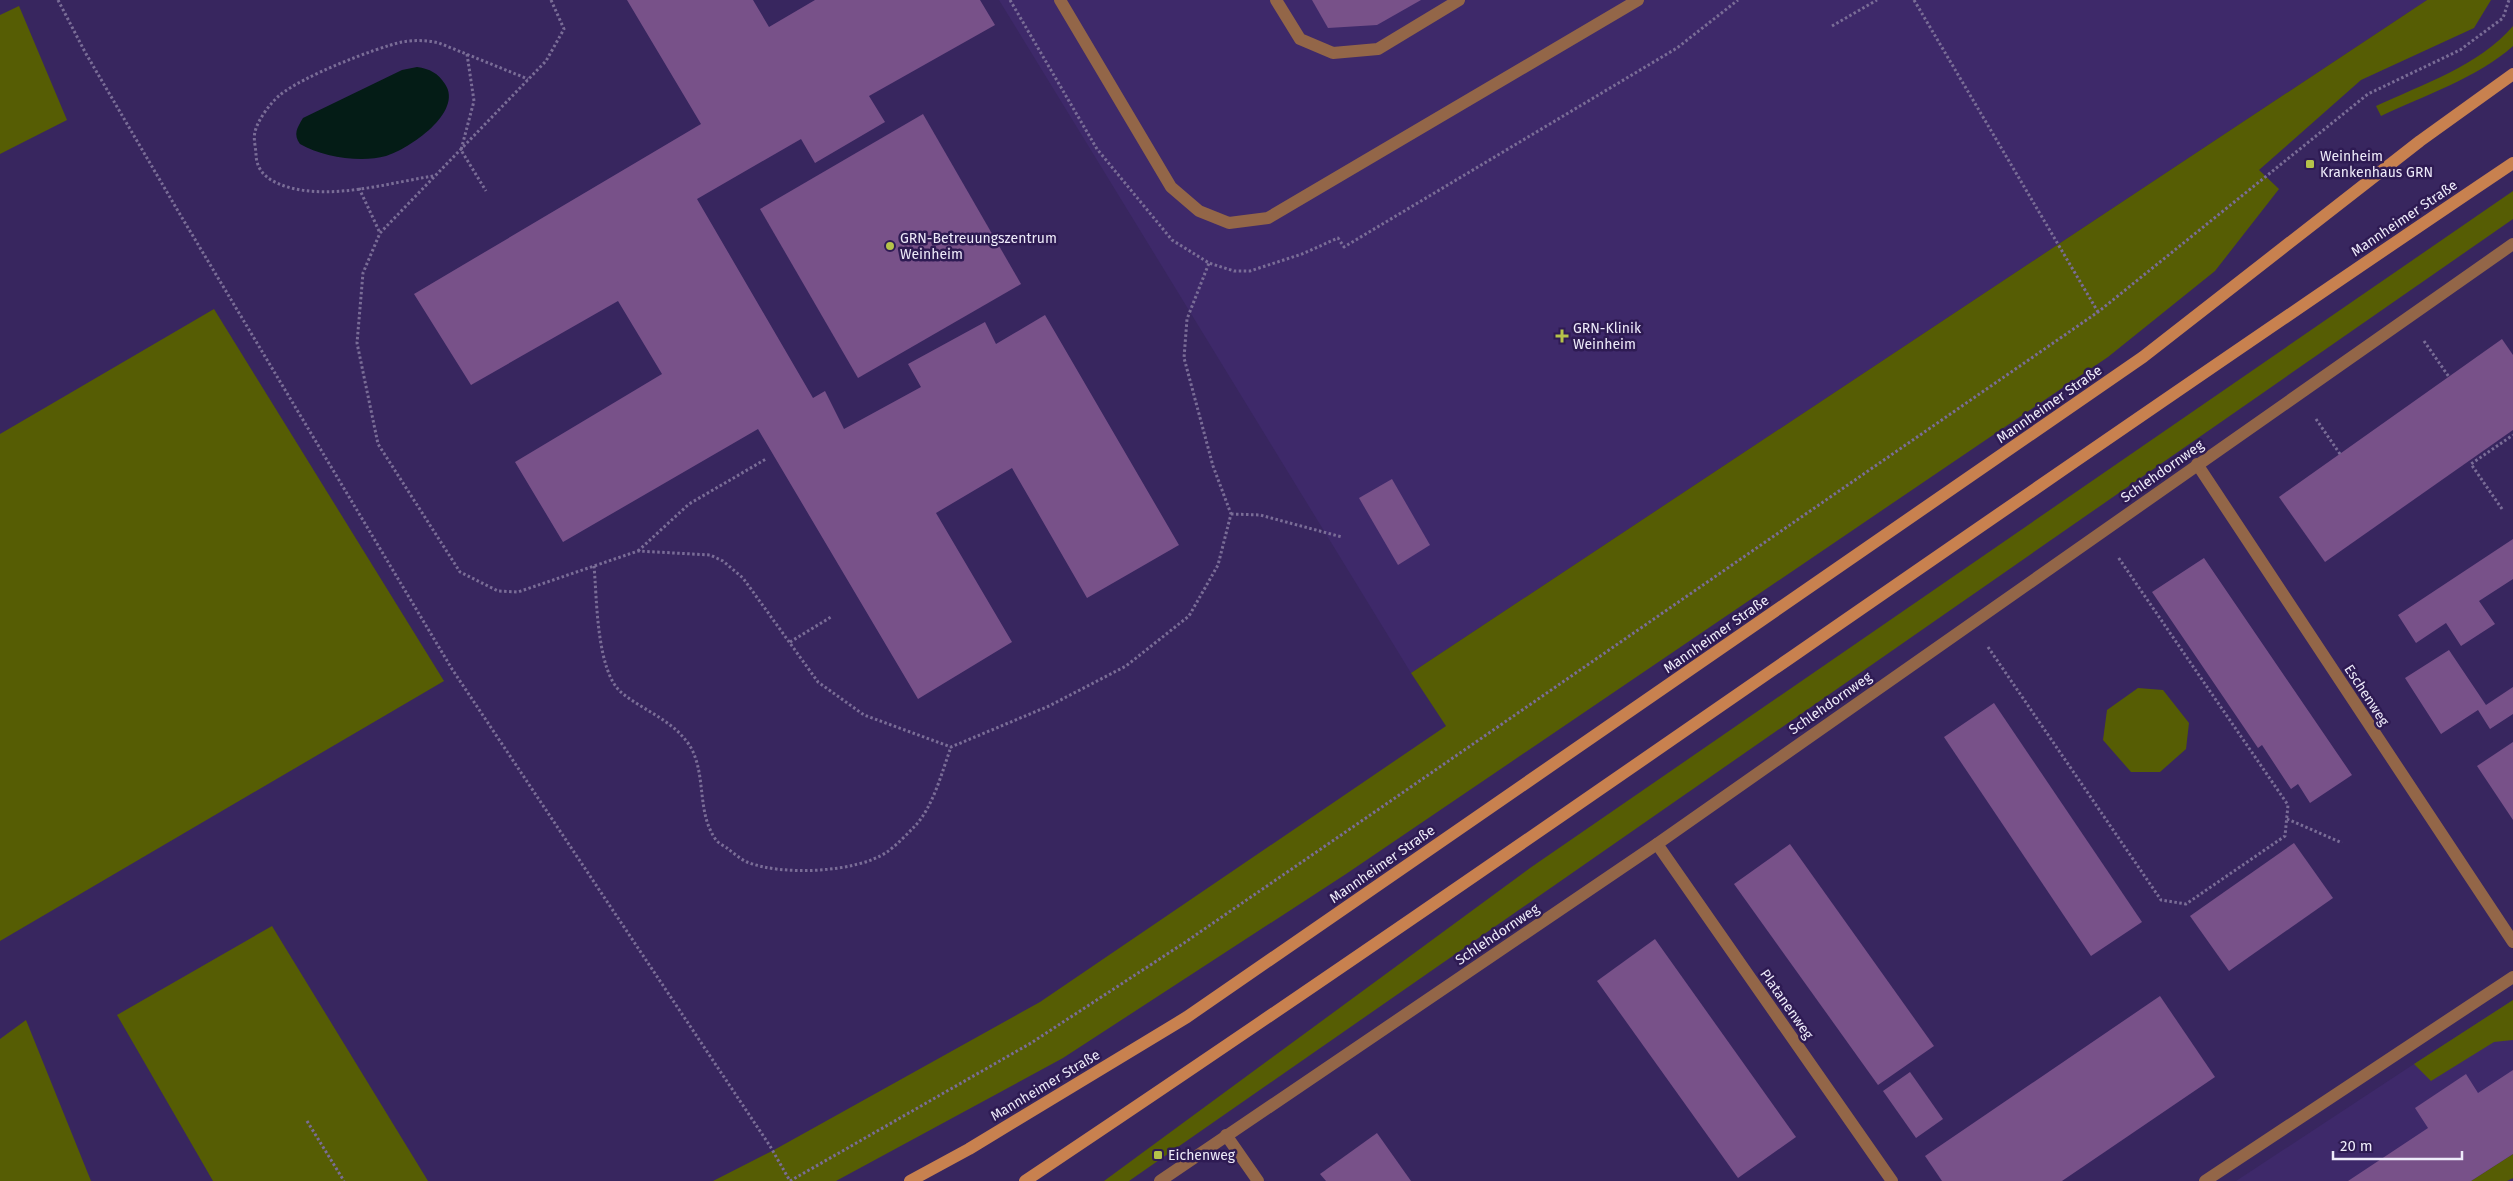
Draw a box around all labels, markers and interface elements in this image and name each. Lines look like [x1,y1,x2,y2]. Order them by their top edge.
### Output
place label: Weinheim Krankenhaus GRN [2320,148,2433,181]
marker: Weinheim Krankenhaus GRN [2304,158,2316,170]
street label: Mannheimer Straße [2348,177,2461,260]
place label: GRN-Betreuungszentrum Weinheim [900,230,1057,263]
marker: GRN-Betreuungszentrum Weinheim [884,240,896,252]
place label: GRN-Klinik Weinheim [1573,320,1642,353]
marker: GRN-Klinik Weinheim [1555,329,1569,343]
street label: Mannheimer Straße [1993,362,2105,447]
street label: Schlehdornweg [2117,436,2208,506]
street label: Mannheimer Straße [1660,592,1772,677]
street label: Eschenweg [2340,661,2393,730]
street label: Schlehdornweg [1785,668,1876,738]
street label: Mannheimer Straße [1326,822,1438,907]
street label: Schlehdornweg [1452,900,1543,969]
street label: Platanenweg [1756,966,1817,1043]
street label: Mannheimer Straße [987,1046,1103,1125]
scale bar [2333,1128,2462,1160]
text: 20 m [2340,1137,2373,1155]
place label: Eichenweg [1168,1147,1236,1164]
marker: Eichenweg [1152,1149,1164,1161]

